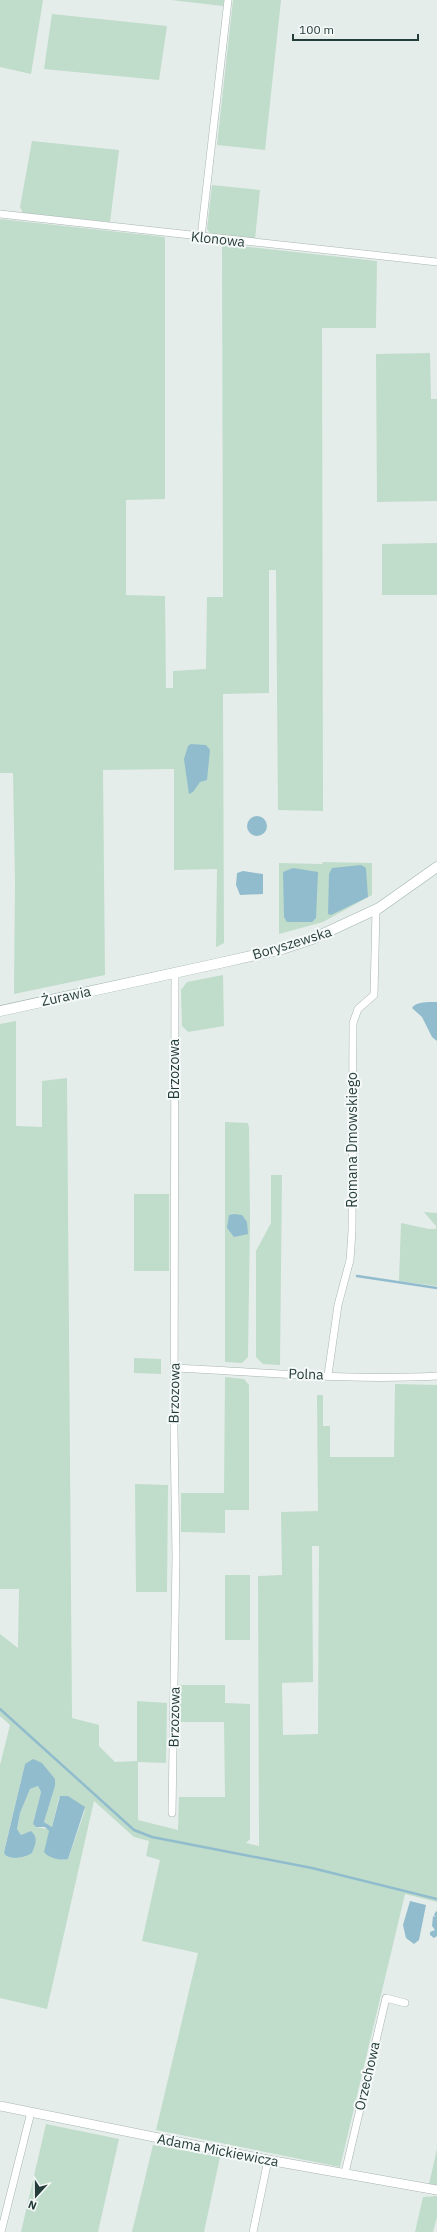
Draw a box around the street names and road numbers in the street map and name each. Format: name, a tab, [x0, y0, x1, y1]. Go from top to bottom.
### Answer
street label: Klonowa	[190, 227, 246, 251]
street label: Boryszewska	[250, 922, 334, 964]
street label: Żurawia	[40, 982, 93, 1010]
street label: Brzozowa	[165, 1038, 183, 1099]
street label: Romana Dmowskiego	[343, 1072, 361, 1208]
street label: Brzozowa	[164, 1362, 184, 1423]
street label: Polna	[288, 1364, 324, 1384]
street label: Brzozowa	[164, 1686, 184, 1747]
street label: Orzechowa	[350, 2039, 384, 2112]
street label: Adama Mickiewicza	[156, 2129, 281, 2171]

